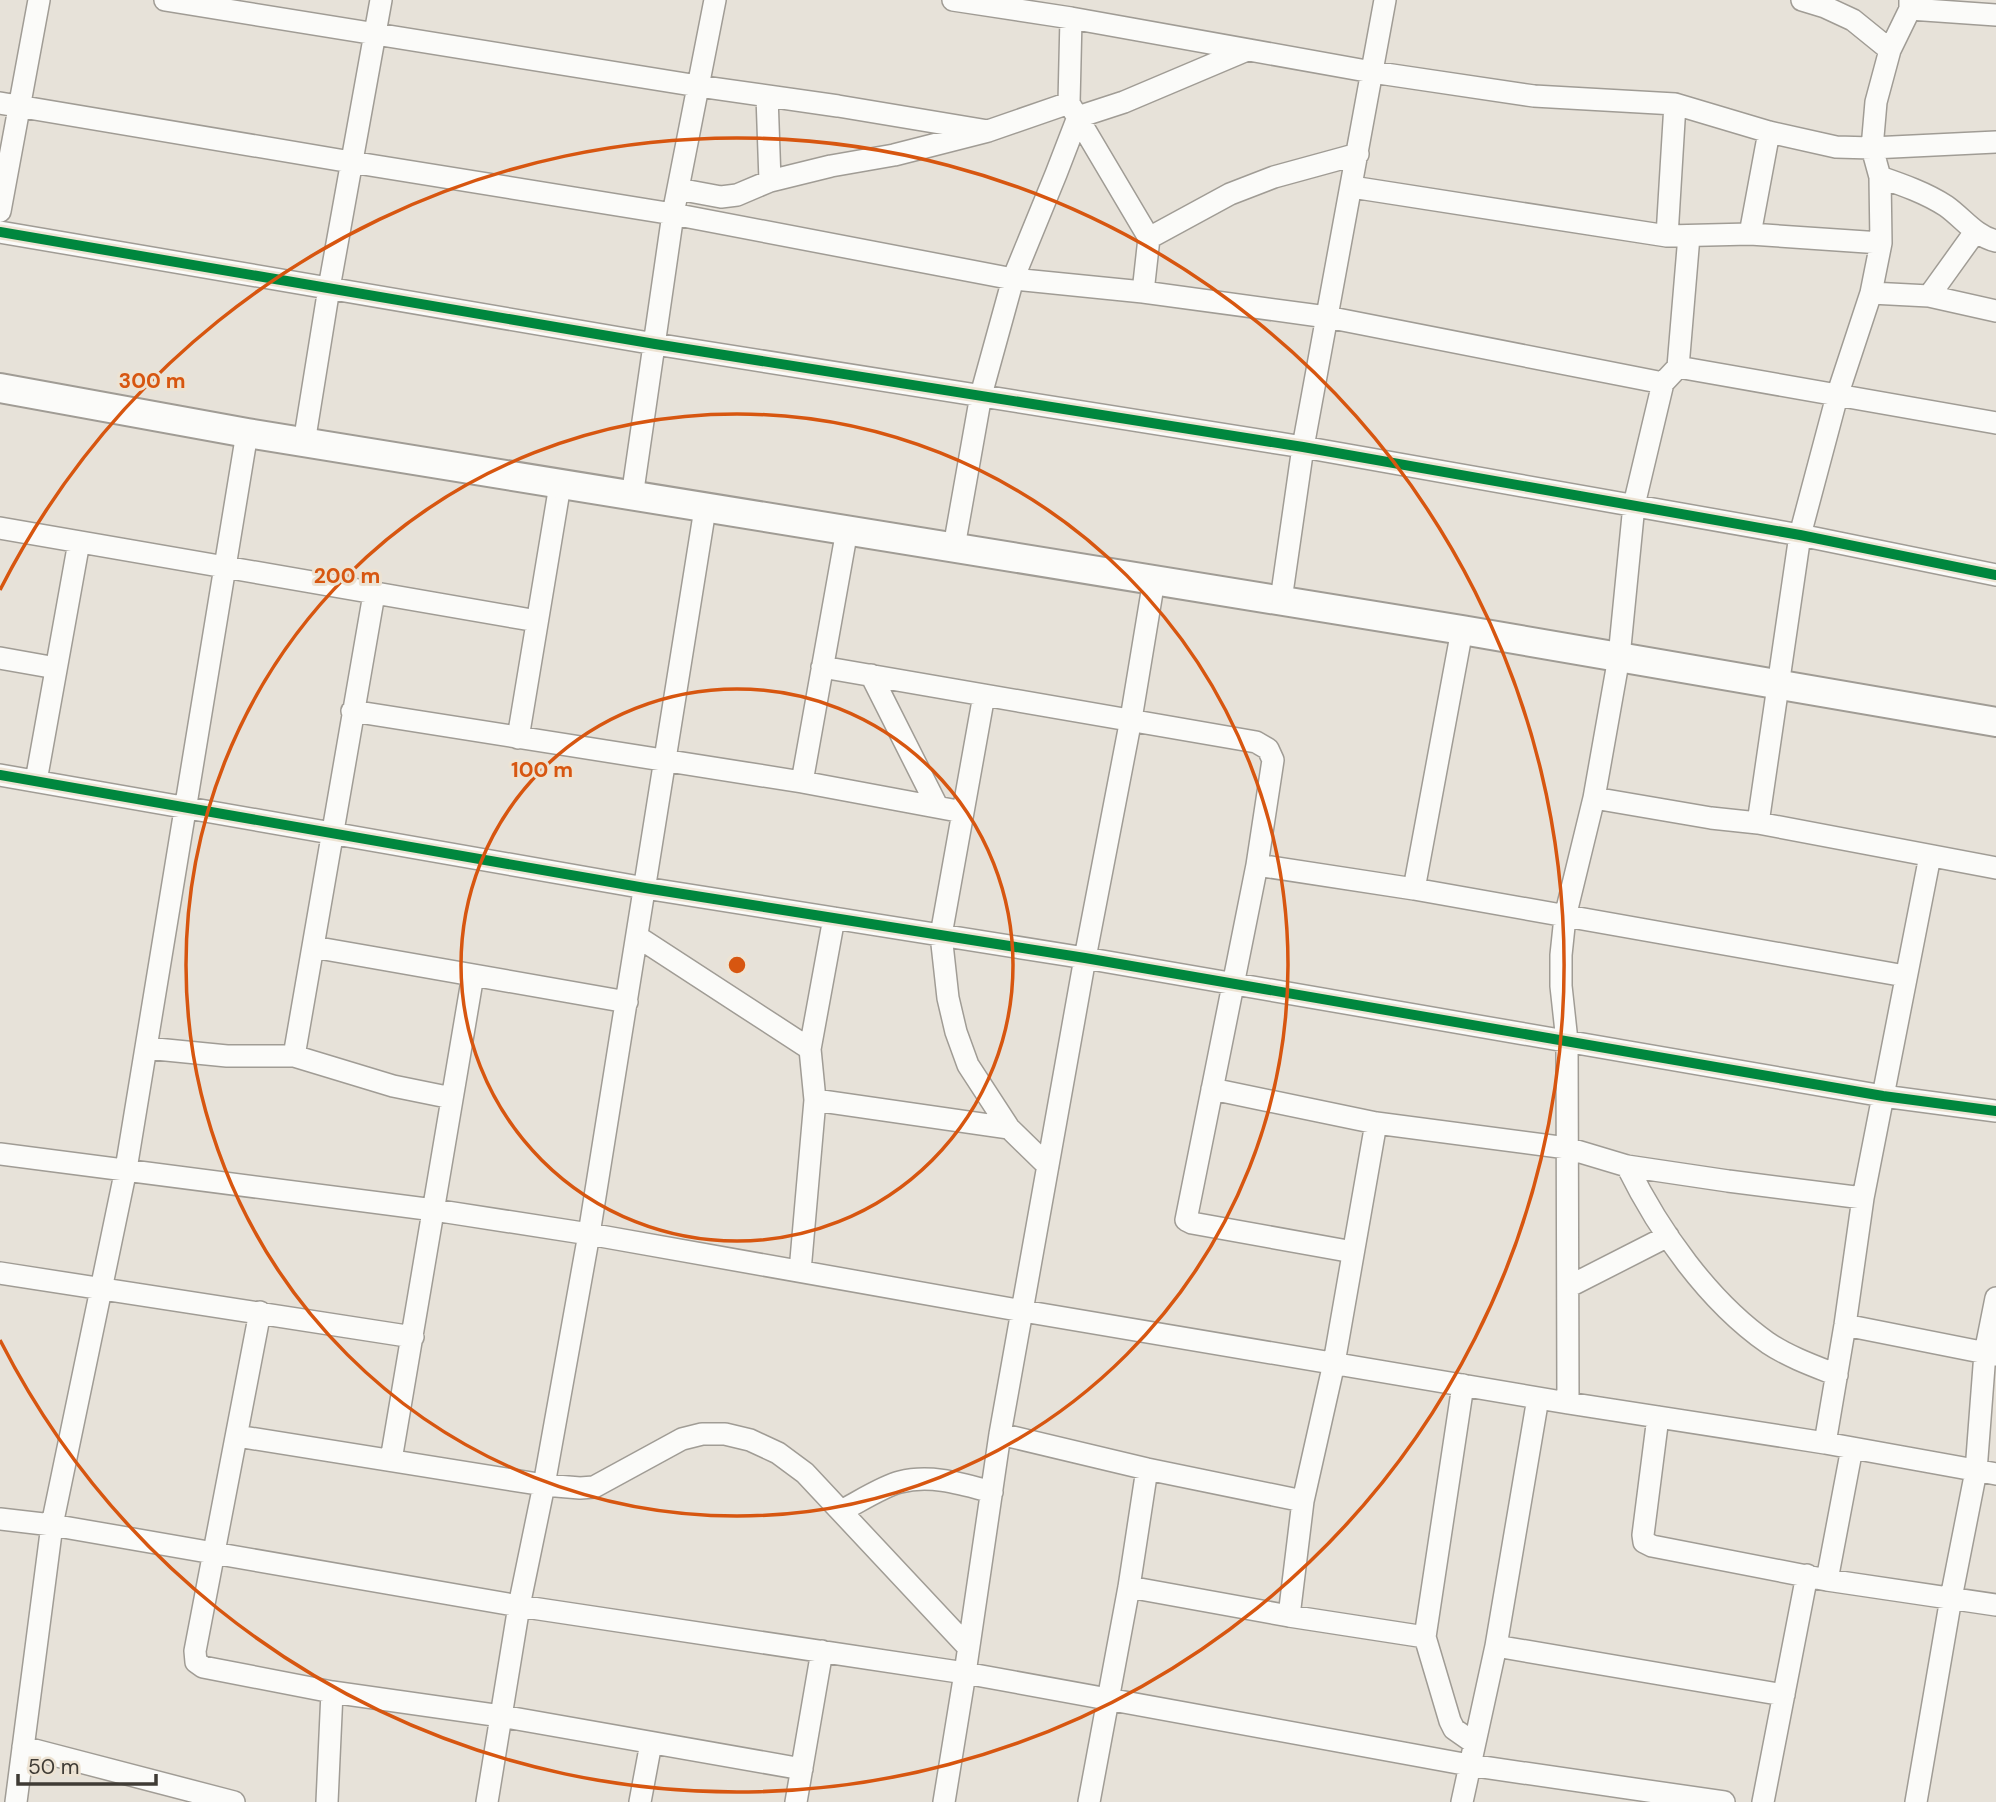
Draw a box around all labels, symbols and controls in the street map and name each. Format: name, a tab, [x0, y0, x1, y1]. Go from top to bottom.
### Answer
text: 300 m	[119, 367, 185, 395]
text: 200 m	[314, 562, 380, 590]
text: 100 m	[511, 756, 573, 784]
centre of rings	[725, 953, 749, 977]
scale bar	[18, 1742, 156, 1786]
text: 50 m	[28, 1753, 79, 1781]

